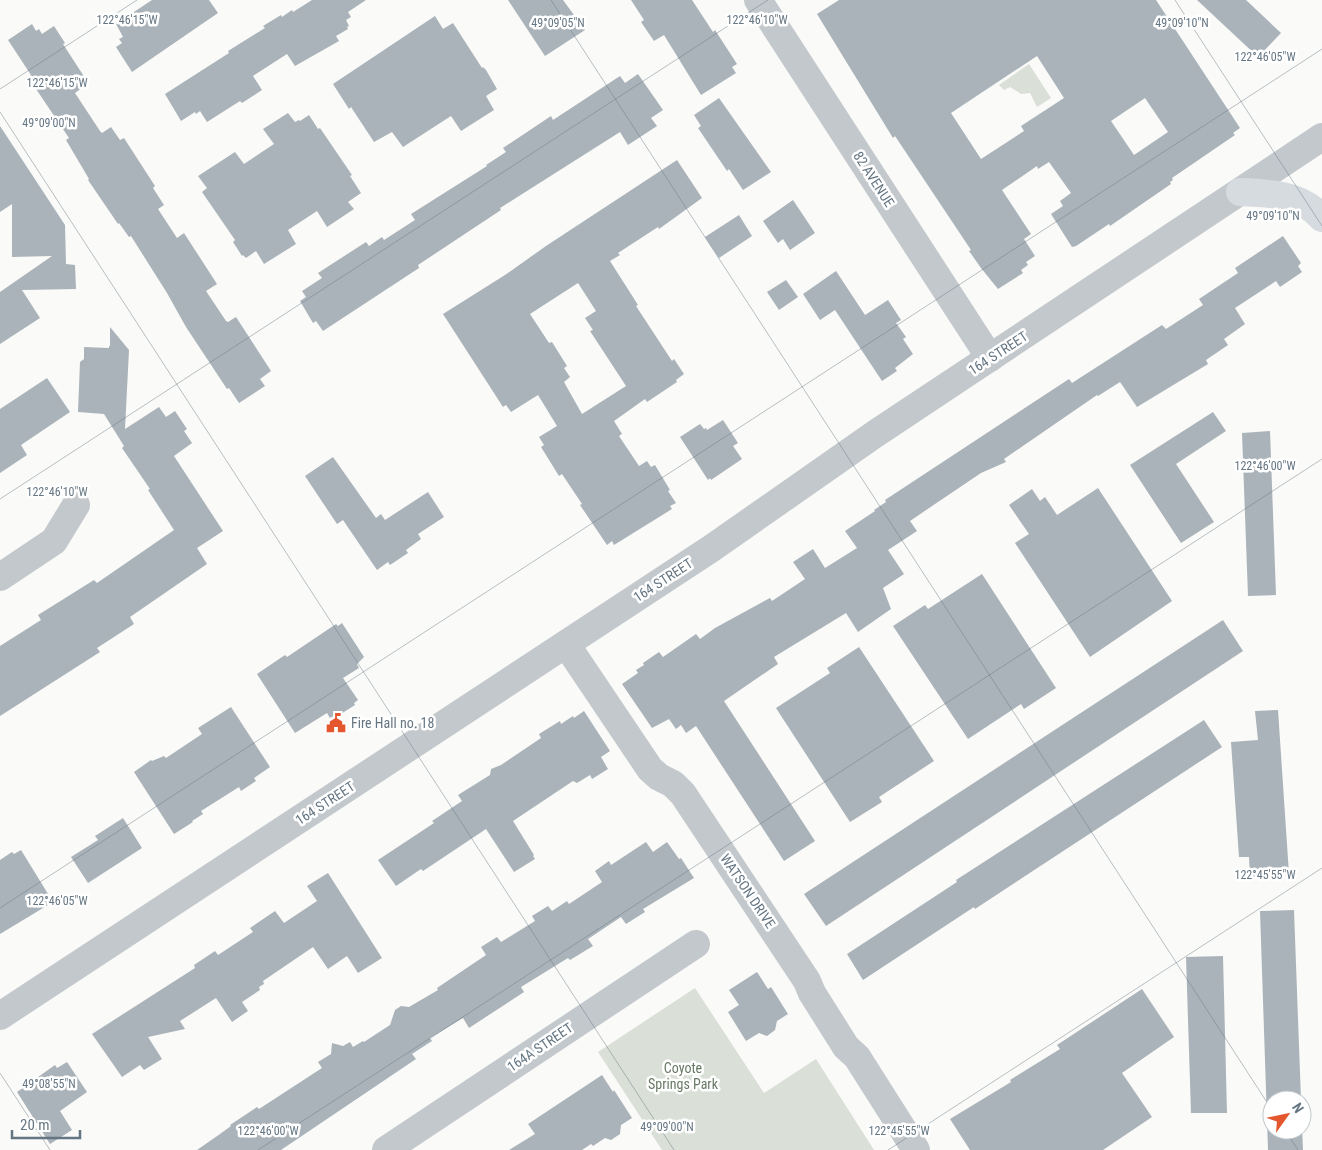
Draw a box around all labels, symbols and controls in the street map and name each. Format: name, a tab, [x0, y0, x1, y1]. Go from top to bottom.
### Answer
text: 122°46'15"W	[96, 13, 158, 27]
text: 122°46'10"W	[726, 13, 788, 27]
text: 49°09'05"N	[531, 16, 585, 30]
text: 49°09'10"N	[1155, 16, 1209, 30]
text: 122°46'05"W	[1234, 50, 1296, 64]
text: 122°46'15"W	[26, 76, 88, 90]
text: 49°09'00"N	[22, 116, 76, 130]
street label: 82 AVENUE	[850, 148, 898, 210]
text: 49°09'10"N	[1246, 209, 1300, 223]
street label: 164 STREET	[965, 328, 1031, 378]
text: 122°46'00"W	[1234, 459, 1296, 473]
text: 122°46'10"W	[26, 485, 88, 499]
street label: 164 STREET	[630, 555, 696, 605]
public building icon: Fire Hall no. 18	[325, 712, 347, 734]
place label: Fire Hall no. 18	[351, 715, 435, 731]
street label: 164 STREET	[292, 778, 358, 828]
street label: WATSON DRIVE	[717, 851, 779, 931]
text: 122°45'55"W	[1234, 868, 1296, 882]
text: 122°46'05"W	[26, 894, 88, 908]
street label: 164A STREET	[504, 1019, 576, 1075]
park label: Coyote Springs Park	[648, 1060, 719, 1092]
text: 49°08'55"N	[22, 1077, 76, 1091]
north arrow	[1262, 1090, 1312, 1140]
text: N	[1289, 1100, 1307, 1116]
scale bar	[12, 1108, 80, 1140]
text: 20 m	[20, 1116, 50, 1134]
text: 49°09'00"N	[640, 1120, 694, 1134]
text: 122°46'00"W	[237, 1124, 299, 1138]
text: 122°45'55"W	[868, 1124, 930, 1138]

